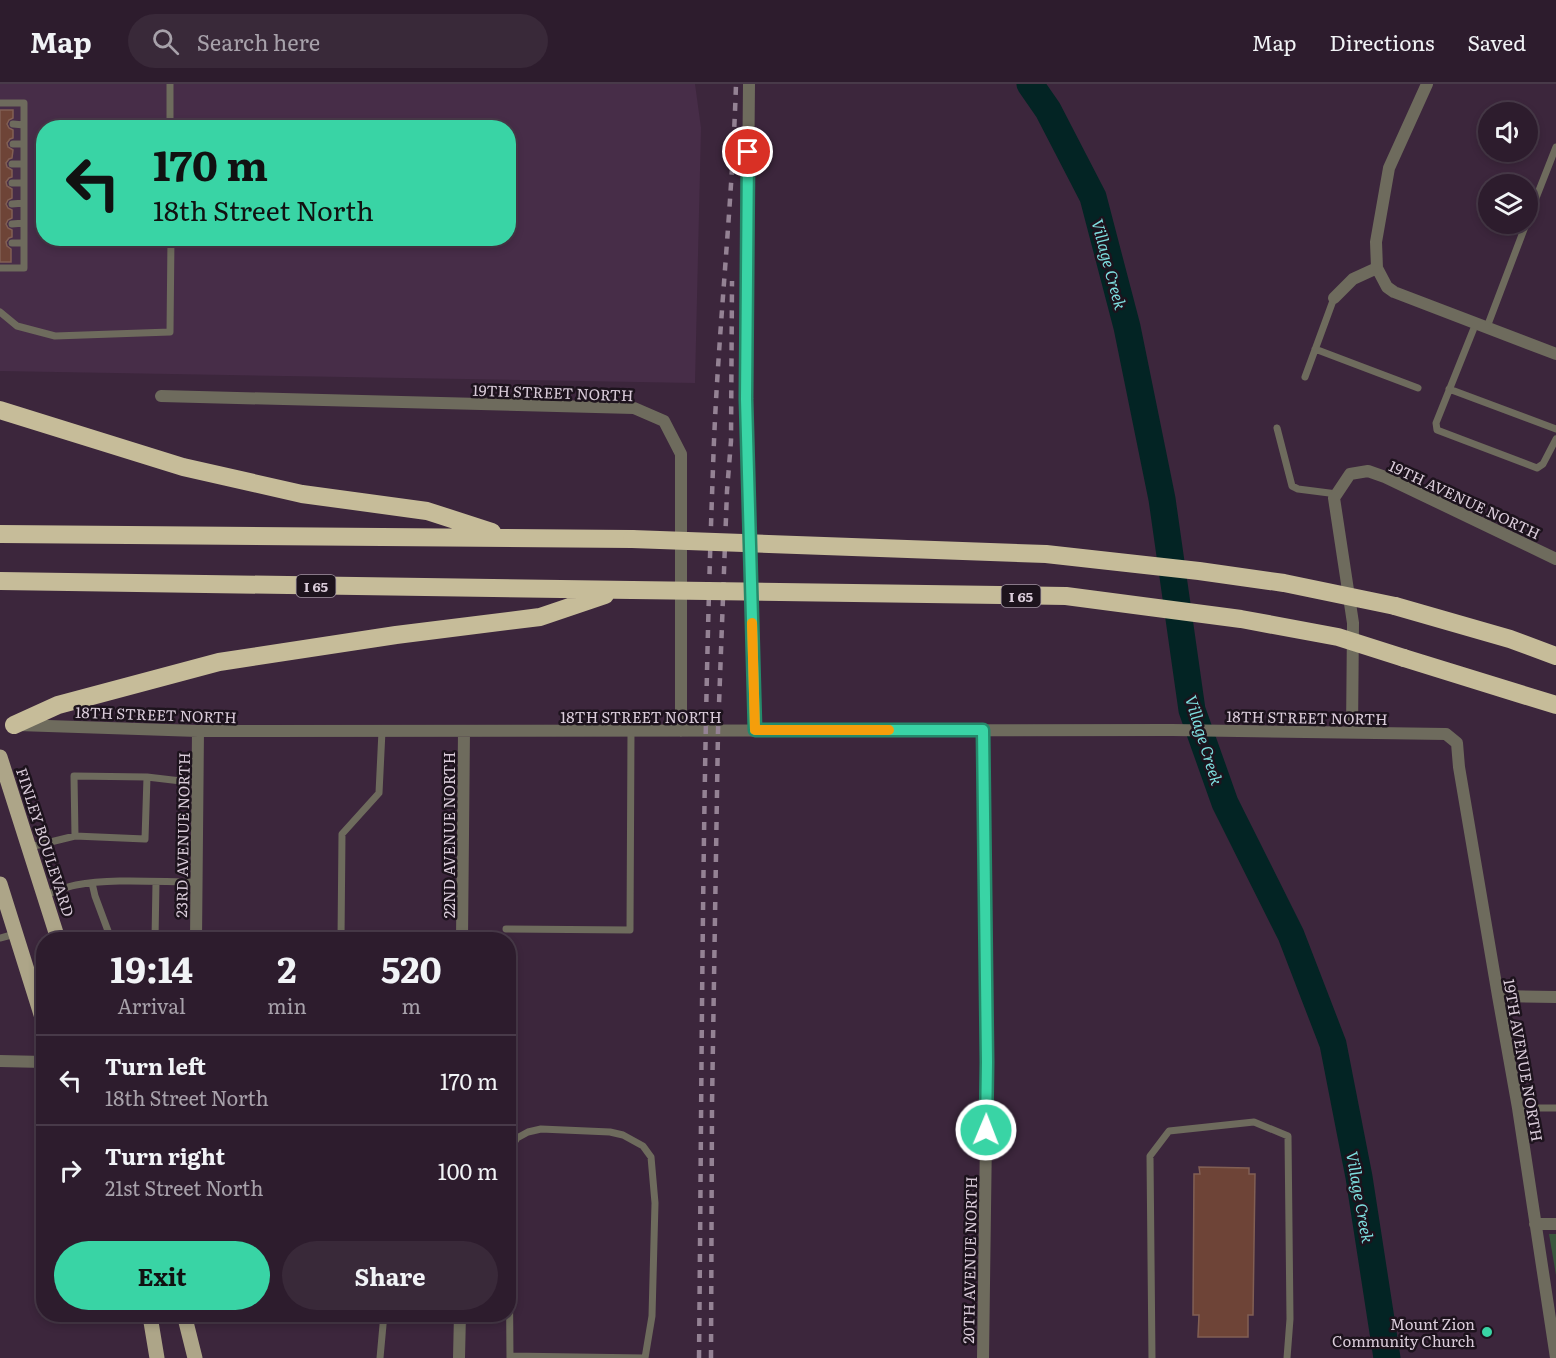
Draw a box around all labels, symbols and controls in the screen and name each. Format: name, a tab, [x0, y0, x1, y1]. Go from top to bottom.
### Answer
search box	[128, 14, 548, 68]
text: Map	[30, 20, 92, 62]
icon: search	[149, 25, 182, 58]
text: Search here	[197, 25, 320, 58]
text: Map	[1252, 26, 1297, 57]
text: Directions	[1330, 26, 1435, 57]
text: Saved	[1468, 26, 1526, 57]
map controls	[1478, 102, 1538, 234]
button: sound	[1478, 102, 1538, 162]
pin	[722, 126, 773, 177]
text: 170 m	[153, 132, 268, 194]
icon: arrive	[731, 135, 764, 168]
icon: left	[54, 144, 132, 222]
button: layers	[1478, 174, 1538, 234]
text: 18th Street North	[153, 189, 374, 229]
water label: Village Creek	[1086, 216, 1134, 312]
street label: 19TH STREET NORTH	[472, 378, 634, 406]
street label: 19TH AVENUE NORTH	[1385, 454, 1545, 544]
road number: I 65	[296, 575, 336, 597]
road number: I 65	[1002, 585, 1040, 607]
water label: Village Creek	[1180, 692, 1230, 788]
street label: 18TH STREET NORTH	[75, 700, 237, 728]
street label: 18TH STREET NORTH	[1226, 704, 1388, 730]
street label: 18TH STREET NORTH	[560, 705, 722, 728]
street label: 23RD AVENUE NORTH	[169, 752, 195, 918]
street label: 22ND AVENUE NORTH	[437, 752, 460, 918]
street label: FINLEY BOULEVARD	[11, 765, 81, 919]
text: 19:14	[110, 941, 193, 994]
text: 2	[277, 941, 297, 994]
text: 520	[381, 941, 442, 994]
street label: 19TH AVENUE NORTH	[1498, 977, 1550, 1143]
text: Arrival	[118, 990, 186, 1020]
text: min	[267, 990, 307, 1020]
text: m	[402, 990, 421, 1020]
text: Turn left	[105, 1049, 206, 1082]
icon: left	[54, 1064, 87, 1097]
text: 170 m	[440, 1064, 498, 1097]
text: 18th Street North	[105, 1082, 269, 1112]
position arrow	[954, 1098, 1018, 1162]
text: Turn right	[105, 1139, 225, 1172]
water label: Village Creek	[1341, 1149, 1381, 1245]
icon: right	[54, 1154, 87, 1187]
text: 100 m	[438, 1154, 498, 1187]
text: 21st Street North	[105, 1172, 263, 1202]
street label: 20TH AVENUE NORTH	[956, 1176, 982, 1344]
button: Exit	[54, 1241, 270, 1310]
button: Share	[282, 1241, 498, 1310]
place label: Mount Zion Community Church	[1332, 1312, 1475, 1352]
marker: Mount Zion Community Church	[1480, 1325, 1494, 1339]

